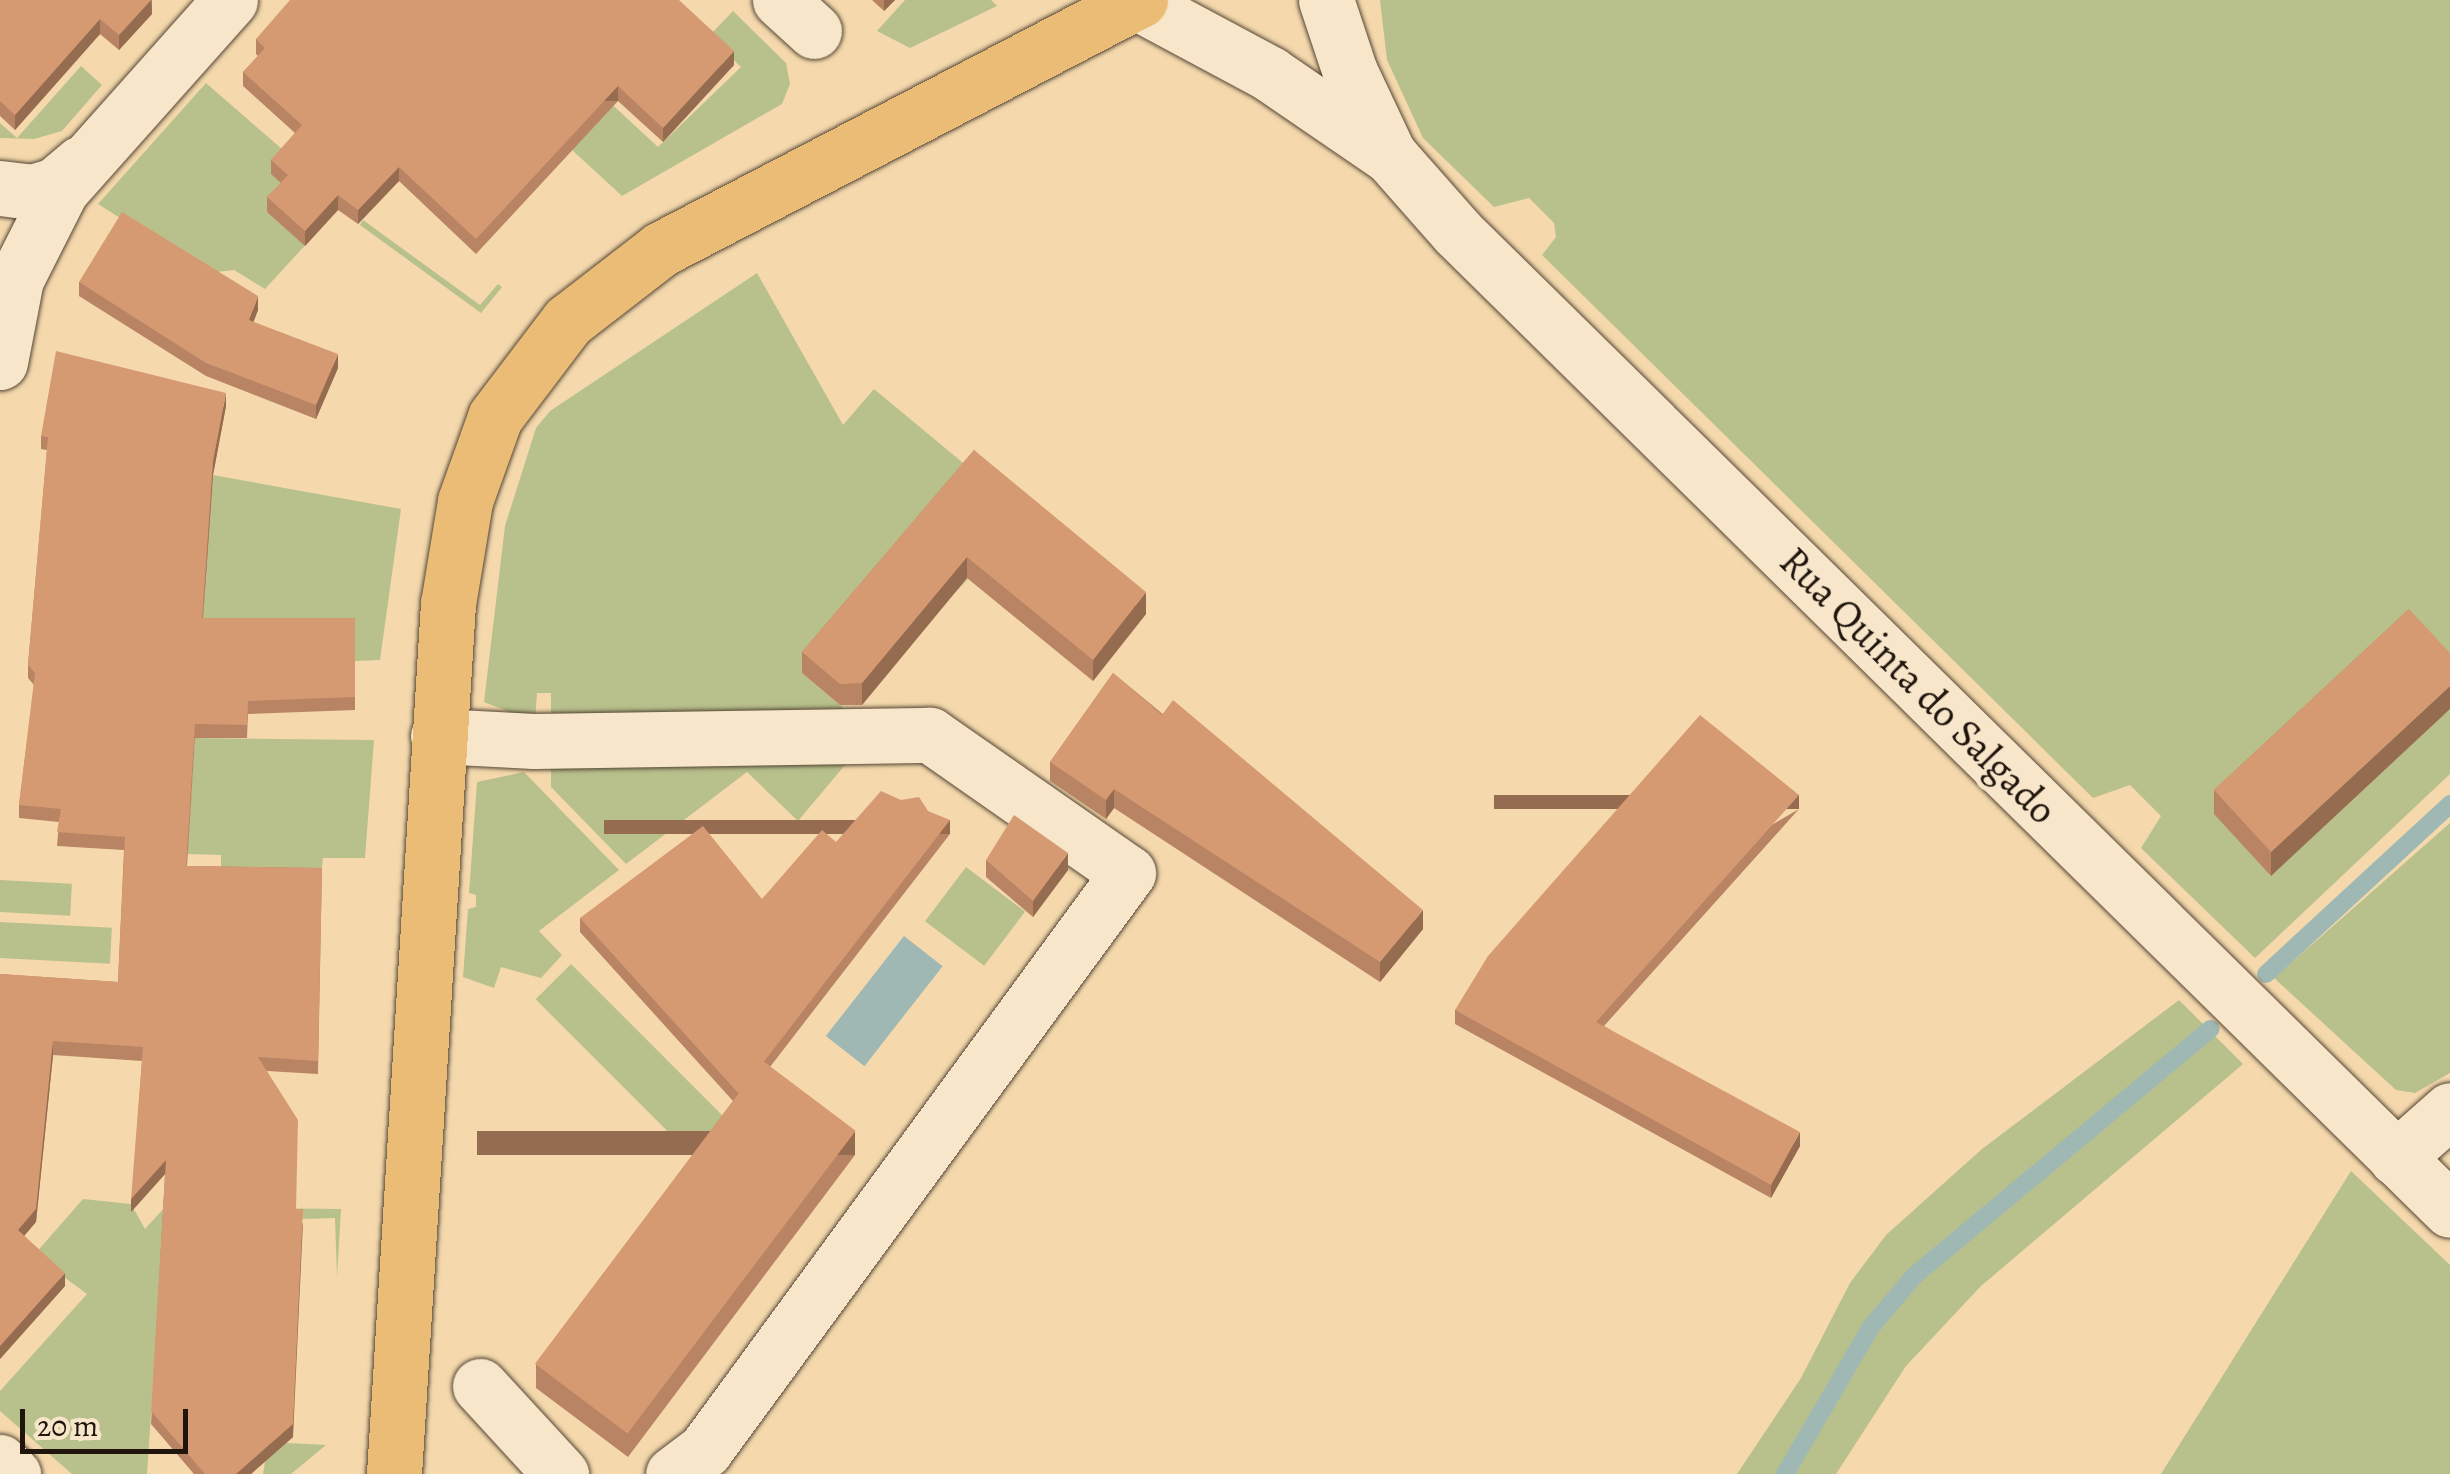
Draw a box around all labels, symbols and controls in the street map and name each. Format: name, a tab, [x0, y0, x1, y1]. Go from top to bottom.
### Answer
street label: Rua Quinta do Salgado	[1770, 538, 2066, 834]
scale bar	[25, 1389, 192, 1451]
text: 20 m	[37, 1406, 98, 1446]

